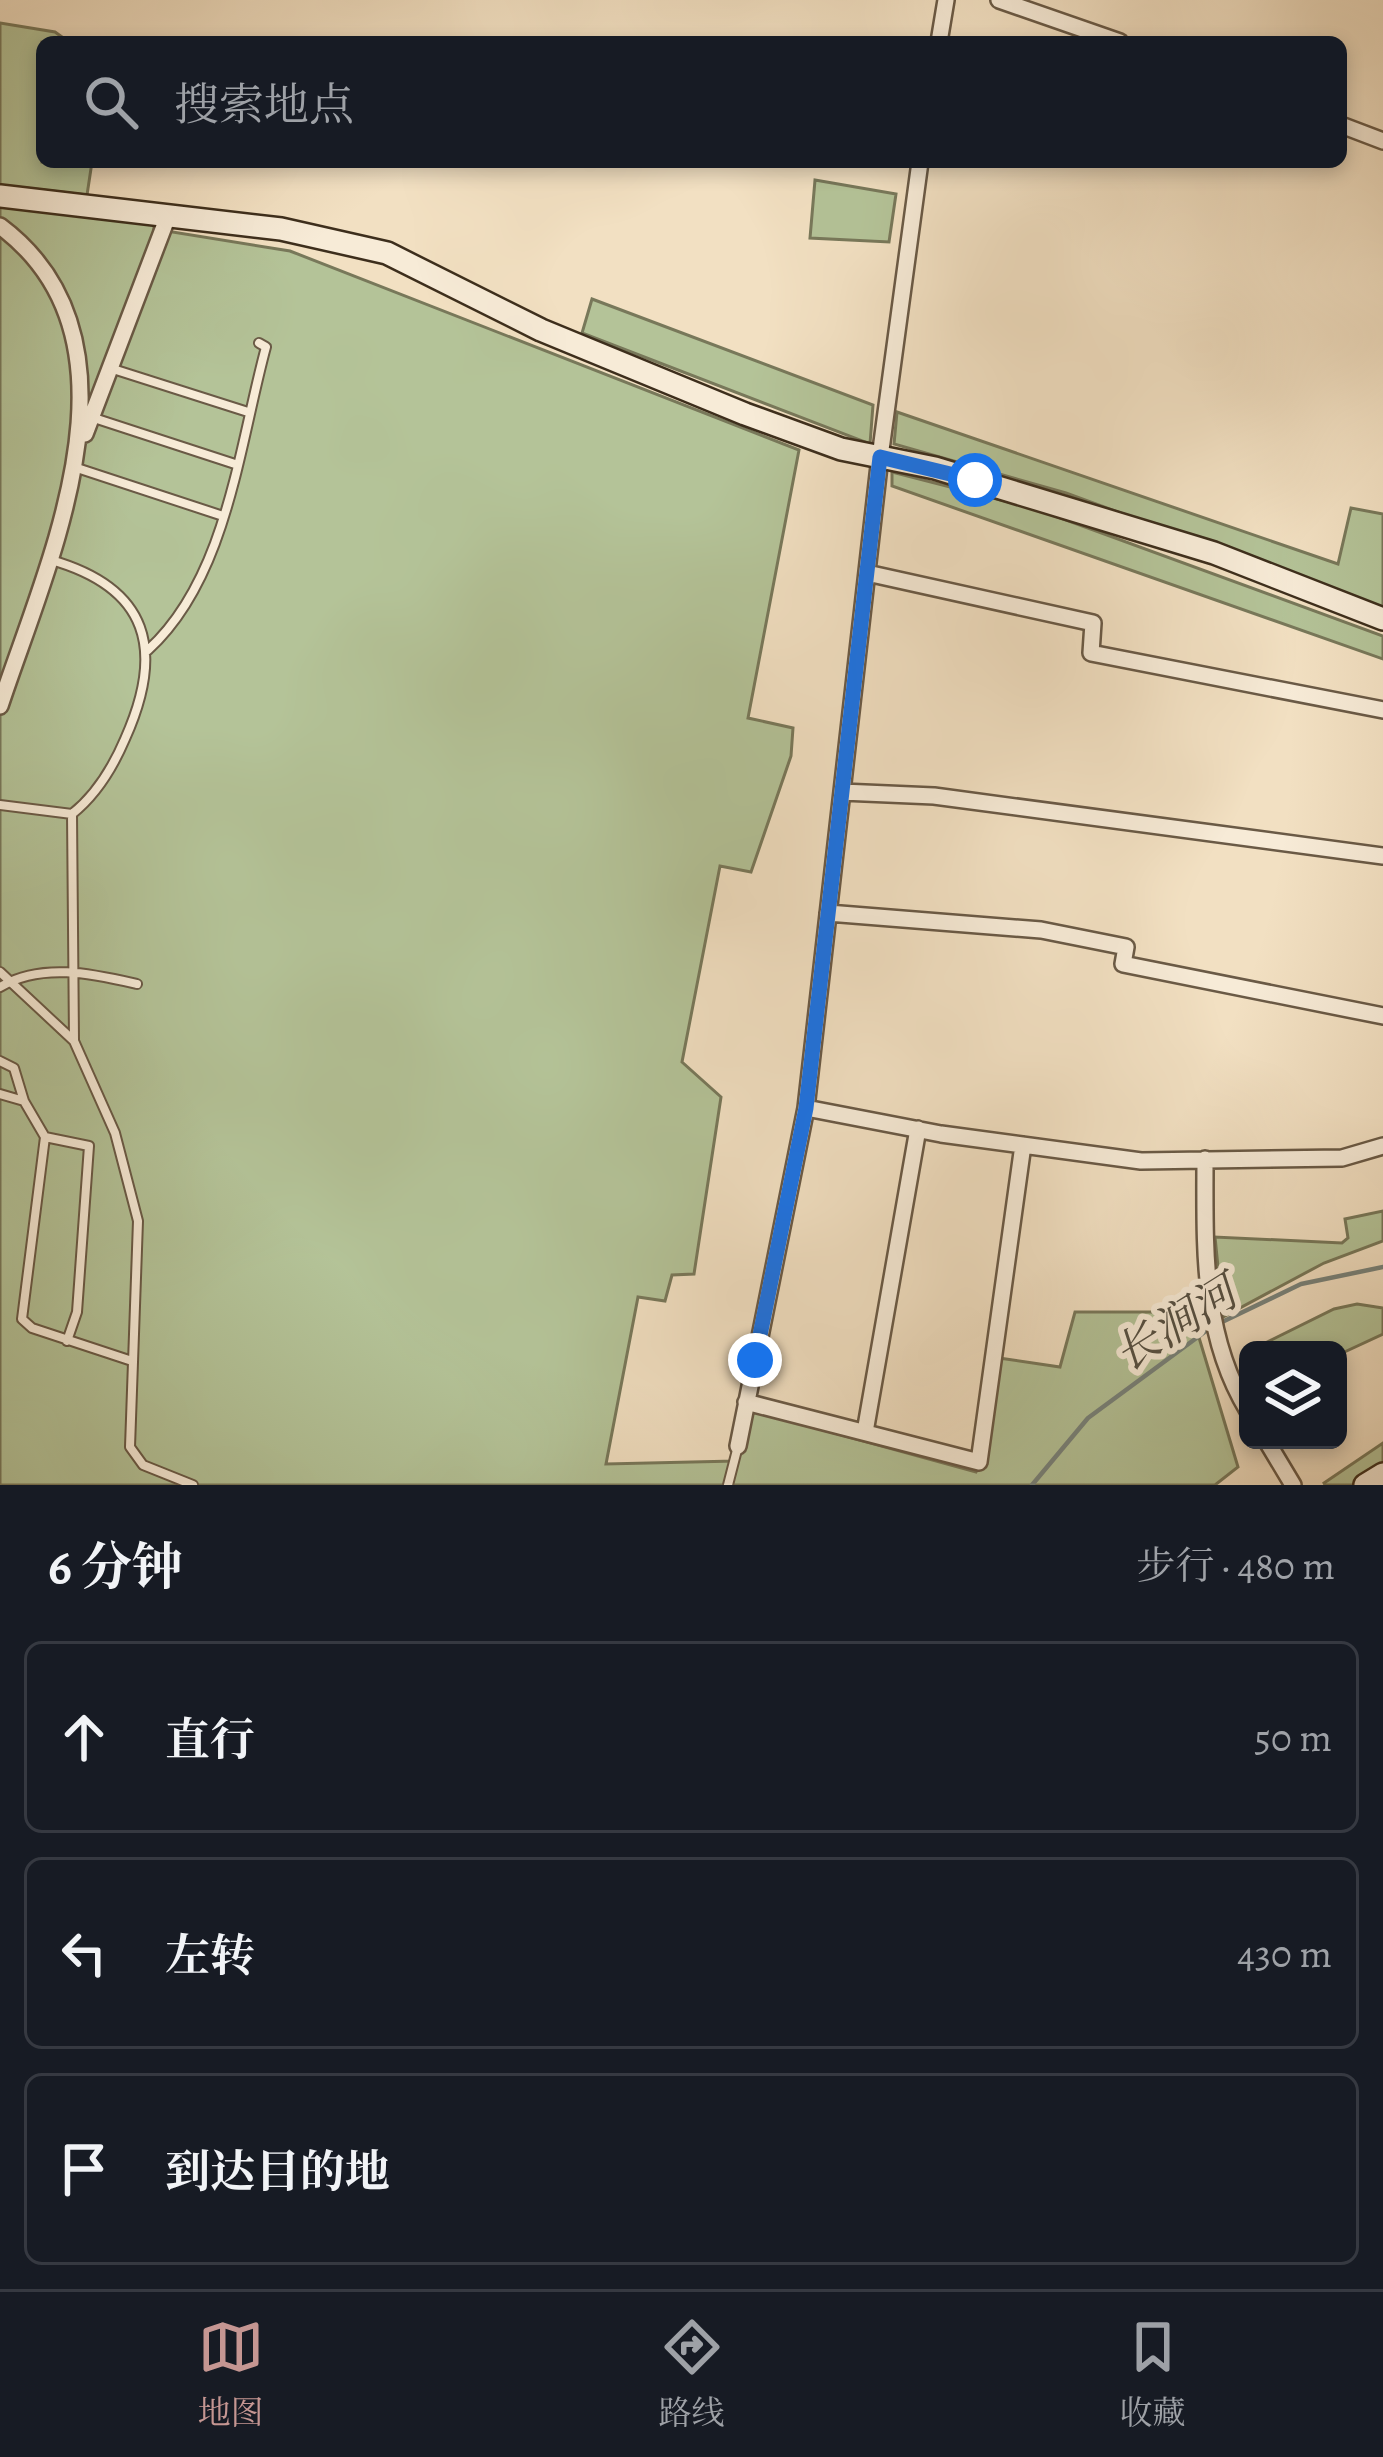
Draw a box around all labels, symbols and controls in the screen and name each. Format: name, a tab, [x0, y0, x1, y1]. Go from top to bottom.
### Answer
search box	[36, 36, 1347, 168]
icon: search	[78, 69, 144, 135]
text: 搜索地点	[174, 74, 354, 136]
route start	[948, 453, 1002, 507]
water label: 长涧河	[1102, 1258, 1255, 1386]
route end	[728, 1333, 782, 1387]
map controls	[1239, 1341, 1347, 1449]
button: layers	[1239, 1341, 1347, 1449]
text: 6 分钟	[48, 1532, 183, 1602]
text: 步行 · 480 m	[1136, 1539, 1335, 1592]
icon: ahead	[51, 1704, 117, 1770]
text: 直行	[165, 1709, 255, 1771]
text: 50 m	[1254, 1711, 1332, 1764]
icon: left	[51, 1920, 117, 1986]
text: 左转	[165, 1925, 255, 1987]
text: 430 m	[1237, 1927, 1332, 1980]
icon: arrive	[51, 2136, 117, 2202]
text: 到达目的地	[165, 2141, 390, 2203]
tab: 地图	[198, 2314, 264, 2435]
tab: 路线	[659, 2314, 725, 2435]
tab: 收藏	[1120, 2314, 1186, 2435]

